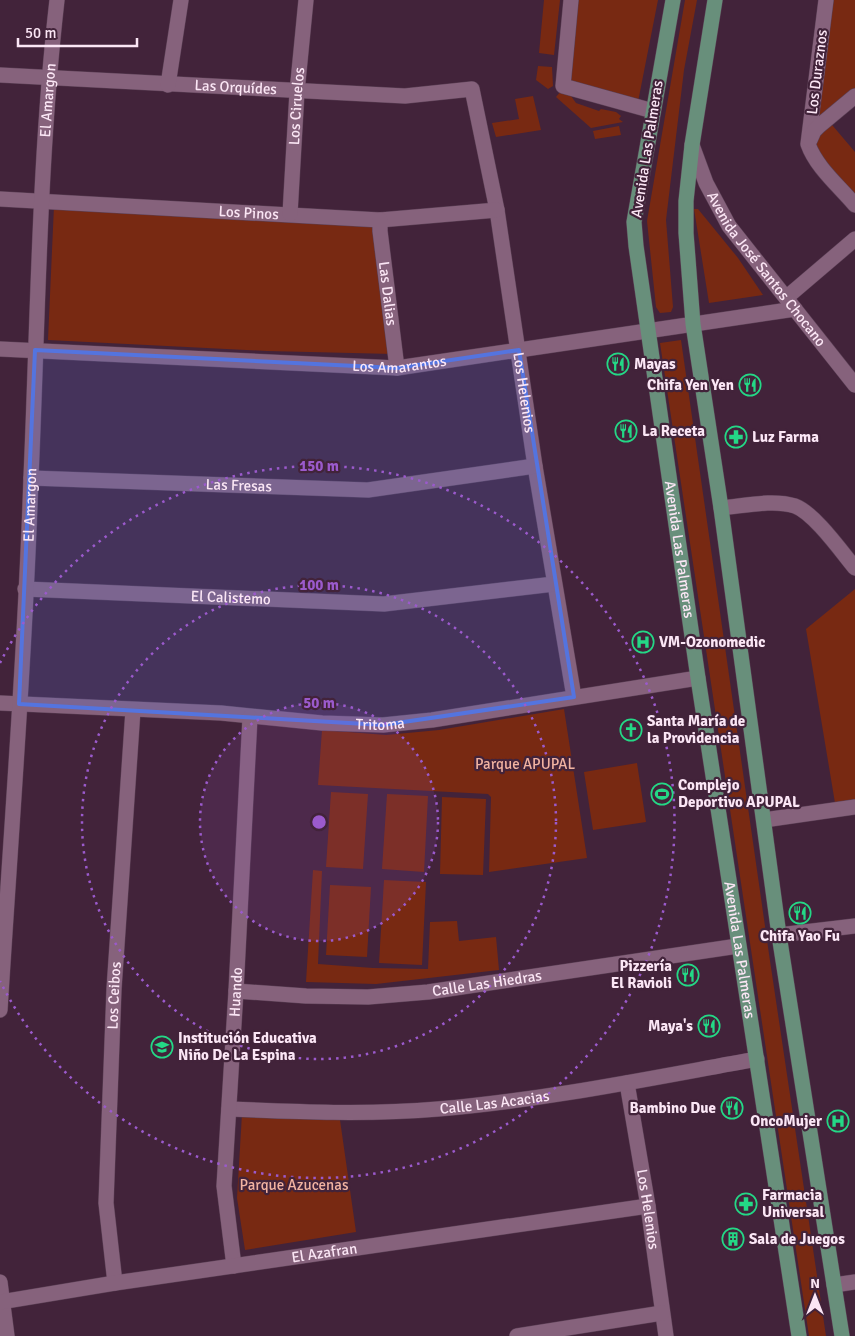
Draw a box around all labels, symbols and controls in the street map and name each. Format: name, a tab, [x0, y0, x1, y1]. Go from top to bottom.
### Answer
scale bar	[18, 15, 136, 47]
text: 50 m	[25, 24, 56, 42]
street label: Los Duraznos	[803, 28, 831, 115]
street label: El Amargon	[36, 63, 60, 138]
street label: Los Ciruelos	[285, 66, 308, 146]
street label: Las Orquídes	[194, 76, 278, 98]
street label: Avenida Las Palmeras	[627, 79, 667, 219]
street label: Avenida José Santos Chocano	[703, 189, 830, 350]
street label: Los Pinos	[218, 202, 280, 223]
street label: Las Dalias	[375, 260, 401, 327]
street label: Los Helenios	[509, 351, 539, 434]
street label: Los Amarantos	[352, 352, 448, 377]
restaurant icon: Mayas	[606, 352, 630, 376]
place label: Mayas	[634, 355, 676, 373]
restaurant icon: Chifa Yen Yen	[738, 373, 762, 397]
place label: Chifa Yen Yen	[647, 376, 734, 394]
restaurant icon: La Receta	[614, 419, 638, 443]
place label: La Receta	[642, 422, 705, 440]
pharmacy icon: Luz Farma	[724, 425, 748, 449]
place label: Luz Farma	[752, 428, 819, 446]
text: 150 m	[299, 457, 339, 475]
street label: El Amargon	[19, 467, 40, 542]
street label: Las Fresas	[205, 475, 273, 496]
street label: Avenida Las Palmeras	[661, 479, 698, 620]
text: 100 m	[299, 576, 339, 594]
street label: El Calistemo	[190, 587, 271, 608]
hospital icon: VM-Ozonomedic	[631, 630, 655, 654]
place label: VM-Ozonomedic	[659, 633, 765, 651]
text: 50 m	[303, 694, 335, 712]
place label: Santa María de la Providencia	[647, 712, 745, 747]
street label: Tritoma	[355, 714, 406, 734]
church icon: Santa María de la Providencia	[619, 718, 643, 742]
park label: Parque APUPAL	[475, 755, 575, 773]
place label: Complejo Deportivo APUPAL	[678, 776, 800, 811]
sports icon: Complejo Deportivo APUPAL	[650, 782, 674, 806]
centre of rings	[310, 813, 328, 831]
street label: Avenida Las Palmeras	[720, 880, 759, 1020]
restaurant icon: Chifa Yao Fu	[788, 901, 812, 925]
place label: Chifa Yao Fu	[760, 927, 840, 945]
place label: Pizzería El Ravioli	[611, 957, 672, 992]
street label: Los Ceibos	[103, 961, 125, 1030]
restaurant icon: Pizzería El Ravioli	[676, 963, 700, 987]
street label: Huando	[225, 966, 246, 1017]
street label: Calle Las Hiedras	[431, 966, 543, 1000]
restaurant icon: Maya's	[697, 1014, 721, 1038]
place label: Maya's	[648, 1017, 693, 1035]
place label: Institución Educativa Niño De La Espina	[178, 1029, 317, 1064]
school or university icon: Institución Educativa Niño De La Espina	[150, 1035, 174, 1059]
street label: Calle Las Acacias	[439, 1087, 551, 1118]
restaurant icon: Bambino Due	[720, 1096, 744, 1120]
place label: Bambino Due	[629, 1099, 716, 1117]
hospital icon: OncoMujer	[826, 1109, 850, 1133]
place label: OncoMujer	[750, 1112, 822, 1130]
street label: Los Helenios	[633, 1168, 663, 1251]
park label: Parque Azucenas	[240, 1176, 349, 1194]
place label: Farmacia Universal	[762, 1186, 824, 1221]
pharmacy icon: Farmacia Universal	[734, 1192, 758, 1216]
building icon: Sala de Juegos	[721, 1227, 745, 1251]
place label: Sala de Juegos	[749, 1230, 845, 1248]
street label: El Azafran	[290, 1239, 358, 1266]
north arrow	[790, 1271, 840, 1321]
text: N	[810, 1275, 820, 1292]

